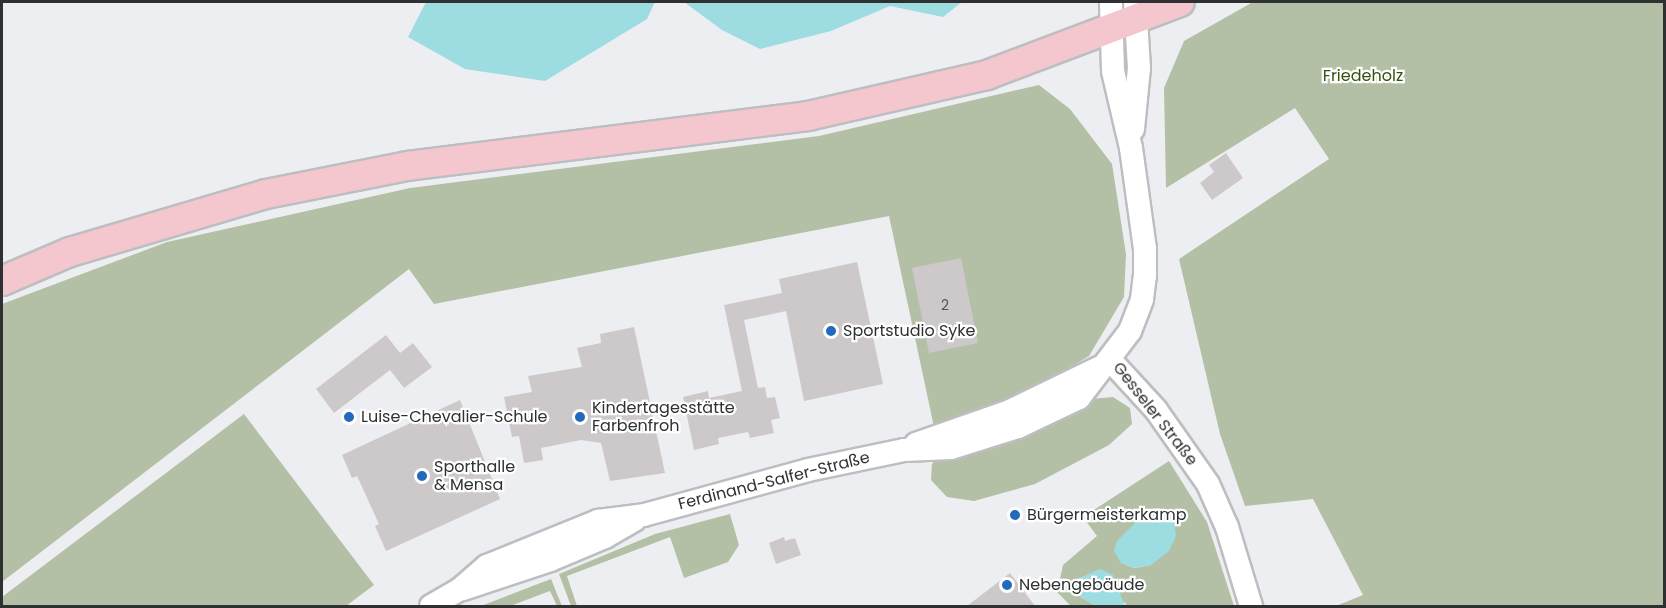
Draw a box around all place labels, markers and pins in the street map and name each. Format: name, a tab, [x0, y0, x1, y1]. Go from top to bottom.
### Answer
place label: Sportstudio Syke	[843, 321, 975, 341]
marker: Sportstudio Syke	[824, 324, 838, 338]
place label: Kindertagesstätte Farbenfroh	[592, 398, 735, 436]
place label: Luise-Chevalier-Schule	[361, 407, 547, 427]
marker: Luise-Chevalier-Schule	[342, 410, 356, 424]
marker: Kindertagesstätte Farbenfroh	[573, 410, 587, 424]
place label: Sporthalle & Mensa	[434, 457, 515, 495]
marker: Sporthalle & Mensa	[415, 469, 429, 483]
place label: Bürgermeisterkamp	[1027, 505, 1186, 525]
marker: Bürgermeisterkamp	[1008, 508, 1022, 522]
place label: Nebengebäude	[1019, 575, 1144, 595]
marker: Nebengebäude	[1000, 578, 1014, 592]

